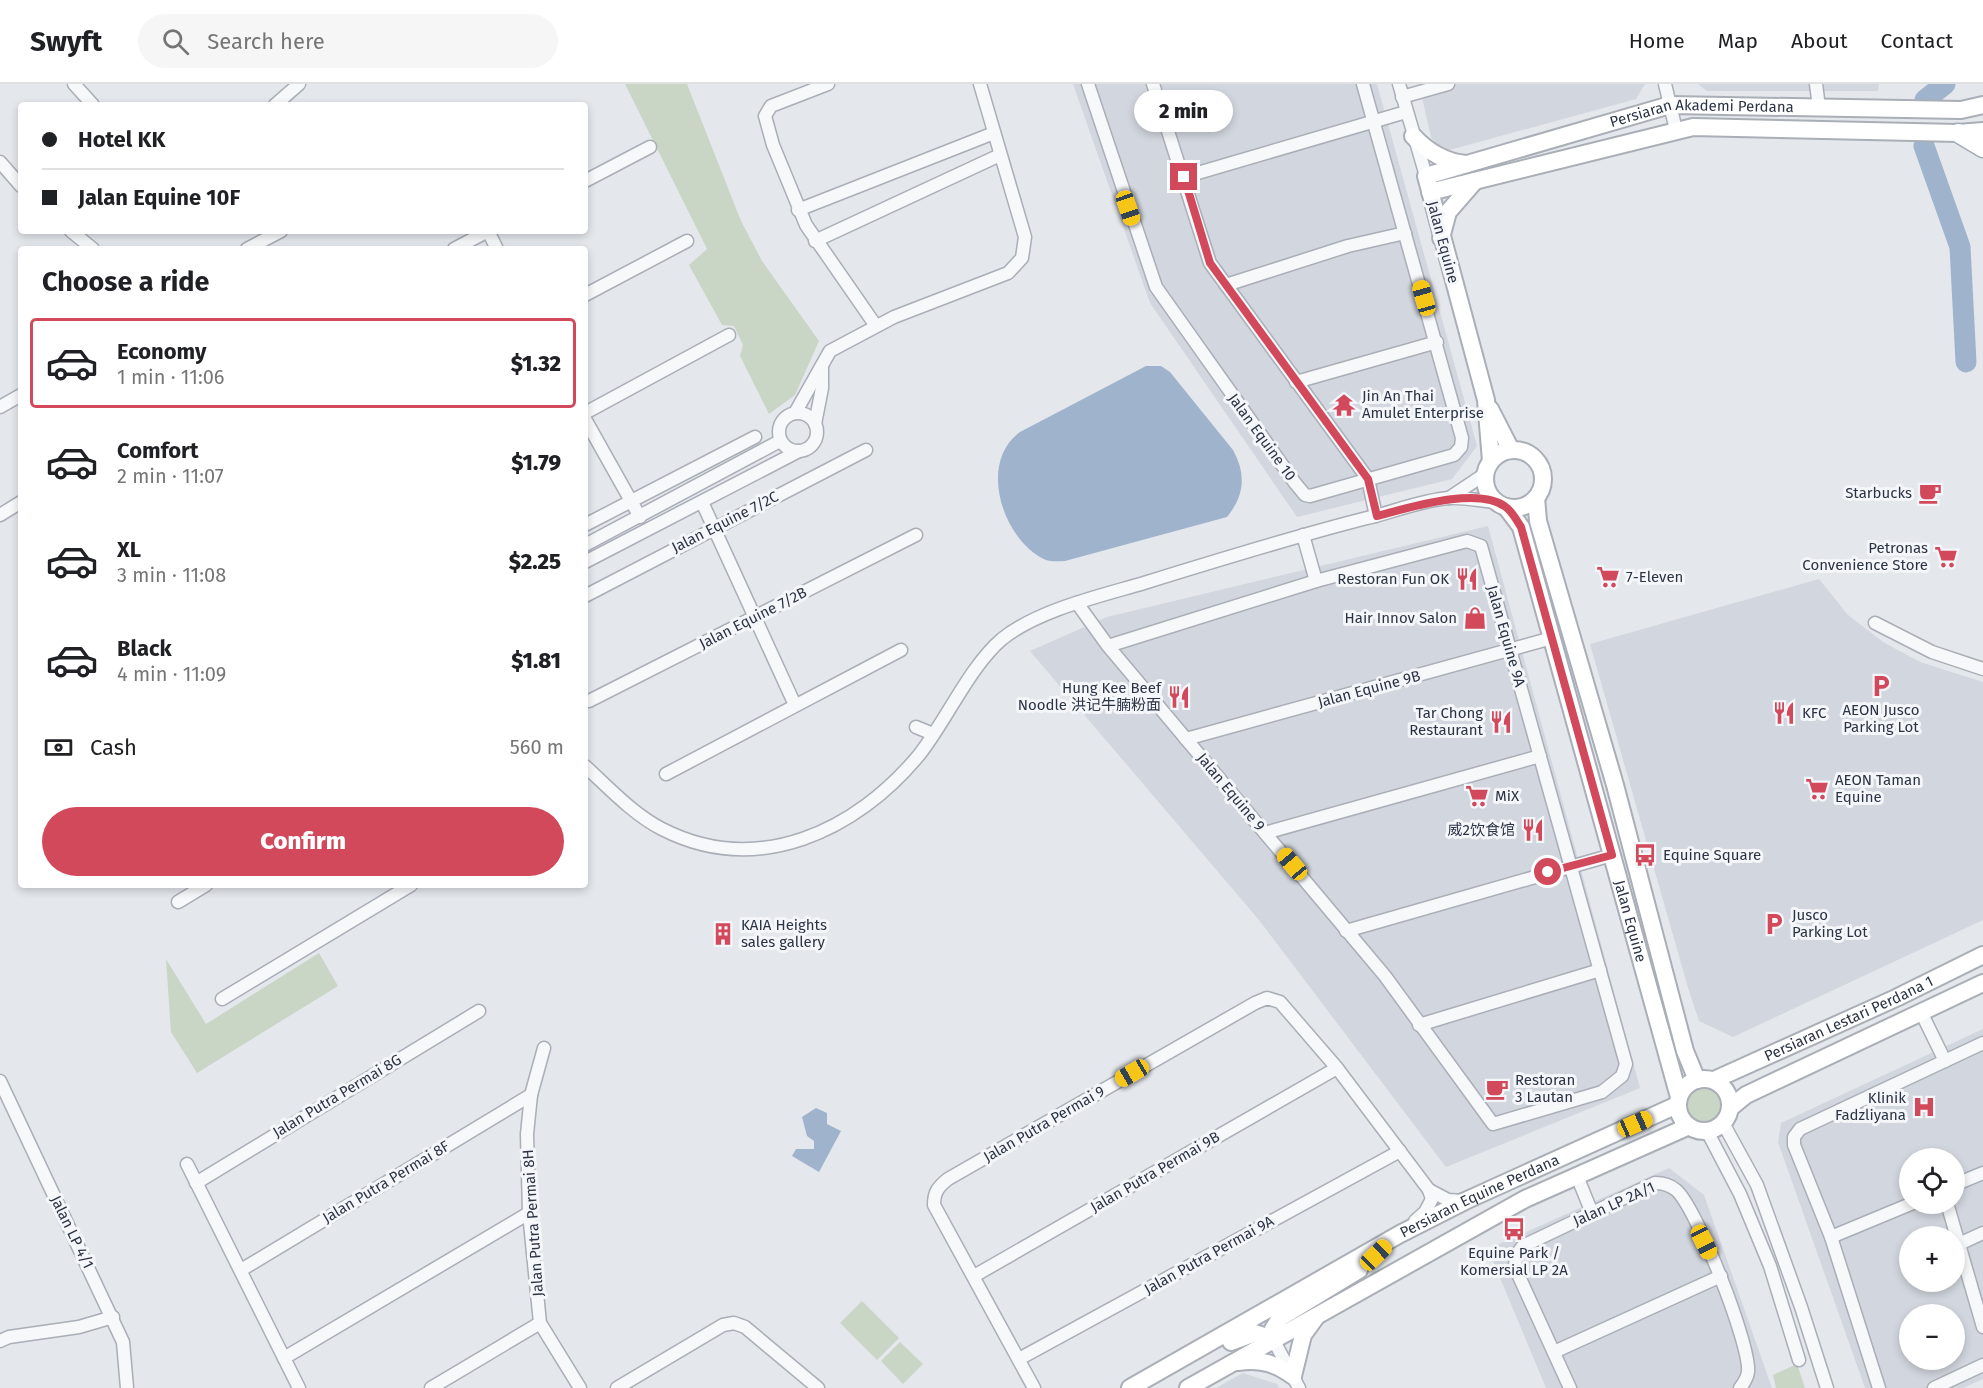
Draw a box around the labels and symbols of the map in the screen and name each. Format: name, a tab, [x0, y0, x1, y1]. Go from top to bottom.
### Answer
callout: 2 min	[1134, 90, 1234, 132]
street label: Persiaran Akademi Perdana	[1608, 96, 1794, 131]
route end	[1170, 163, 1197, 190]
car	[1114, 188, 1142, 228]
street label: Jalan Equine	[1423, 199, 1463, 285]
car	[1410, 278, 1438, 318]
place label: Jin An Thai Amulet Enterprise	[1362, 387, 1484, 422]
street label: Jalan Equine 10	[1224, 390, 1300, 484]
temple icon: Jin An Thai Amulet Enterprise	[1331, 392, 1357, 418]
cafe icon: Starbucks	[1917, 480, 1943, 506]
place label: Starbucks	[1845, 484, 1912, 502]
street label: Jalan Equine 7/2C	[669, 487, 782, 557]
place label: Petronas Convenience Store	[1802, 539, 1928, 574]
supermarket icon: Petronas Convenience Store	[1933, 544, 1959, 570]
supermarket icon: 7-Eleven	[1595, 564, 1621, 590]
restaurant icon: Restoran Fun OK	[1454, 566, 1480, 592]
place label: 7-Eleven	[1626, 568, 1683, 586]
place label: Restoran Fun OK	[1337, 570, 1449, 588]
street label: Jalan Equine 7/2B	[696, 583, 810, 653]
street label: Jalan Equine 9A	[1483, 583, 1529, 689]
shop icon: Hair Innov Salon	[1462, 605, 1488, 631]
place label: Hair Innov Salon	[1345, 609, 1457, 627]
street label: Jalan Equine 9B	[1316, 667, 1422, 711]
parking icon: AEON Jusco Parking Lot	[1868, 673, 1894, 699]
place label: Hung Kee Beef Noodle 洪记牛腩粉面	[1018, 679, 1162, 714]
restaurant icon: Hung Kee Beef Noodle 洪记牛腩粉面	[1166, 684, 1192, 710]
restaurant icon: KFC	[1771, 700, 1797, 726]
place label: AEON Jusco Parking Lot	[1843, 701, 1919, 736]
place label: Tar Chong Restaurant	[1409, 704, 1484, 739]
place label: KFC	[1802, 704, 1827, 722]
restaurant icon: Tar Chong Restaurant	[1488, 709, 1514, 735]
street label: Jalan Equine 9	[1193, 749, 1269, 835]
place label: AEON Taman Equine	[1835, 771, 1921, 806]
supermarket icon: AEON Taman Equine	[1804, 776, 1830, 802]
supermarket icon: MiX	[1464, 783, 1490, 809]
place label: MiX	[1495, 787, 1520, 805]
restaurant icon: 威2饮食馆	[1520, 817, 1546, 843]
place label: 威2饮食馆	[1448, 821, 1515, 839]
bus stop icon: Equine Square	[1632, 842, 1658, 868]
car	[1274, 844, 1310, 884]
place label: Equine Square	[1663, 846, 1761, 864]
route start	[1534, 858, 1561, 885]
street label: Jalan Equine	[1610, 878, 1650, 964]
place label: Jusco Parking Lot	[1792, 906, 1868, 941]
parking icon: Jusco Parking Lot	[1761, 911, 1787, 937]
place label: KAIA Heights sales gallery	[741, 916, 827, 951]
building icon: KAIA Heights sales gallery	[710, 921, 736, 947]
street label: Persiaran Lestari Perdana 1	[1761, 972, 1936, 1065]
street label: Jalan Putra Permai 8G	[269, 1050, 405, 1142]
car	[1112, 1056, 1152, 1090]
place label: Restoran 3 Lautan	[1515, 1071, 1575, 1106]
cafe icon: Restoran 3 Lautan	[1484, 1076, 1510, 1102]
street label: Jalan Putra Permai 9	[980, 1082, 1108, 1166]
place label: Klinik Fadzliyana	[1835, 1089, 1906, 1124]
hospital icon: Klinik Fadzliyana	[1911, 1094, 1937, 1120]
car	[1615, 1108, 1655, 1140]
street label: Jalan Putra Permai 9B	[1087, 1128, 1223, 1216]
street label: Jalan Putra Permai 8F	[319, 1137, 453, 1227]
street label: Jalan Putra Permai 8H	[519, 1149, 547, 1297]
street label: Persiaran Equine Perdana	[1397, 1151, 1562, 1242]
street label: Jalan LP 2A/1	[1570, 1178, 1658, 1230]
street label: Jalan LP 4/1	[47, 1193, 97, 1271]
street label: Jalan Putra Permai 9A	[1141, 1212, 1277, 1298]
bus stop icon: Equine Park / Komersial LP 2A	[1501, 1216, 1527, 1242]
car	[1688, 1222, 1720, 1262]
car	[1357, 1236, 1395, 1274]
place label: Equine Park / Komersial LP 2A	[1460, 1244, 1568, 1279]

